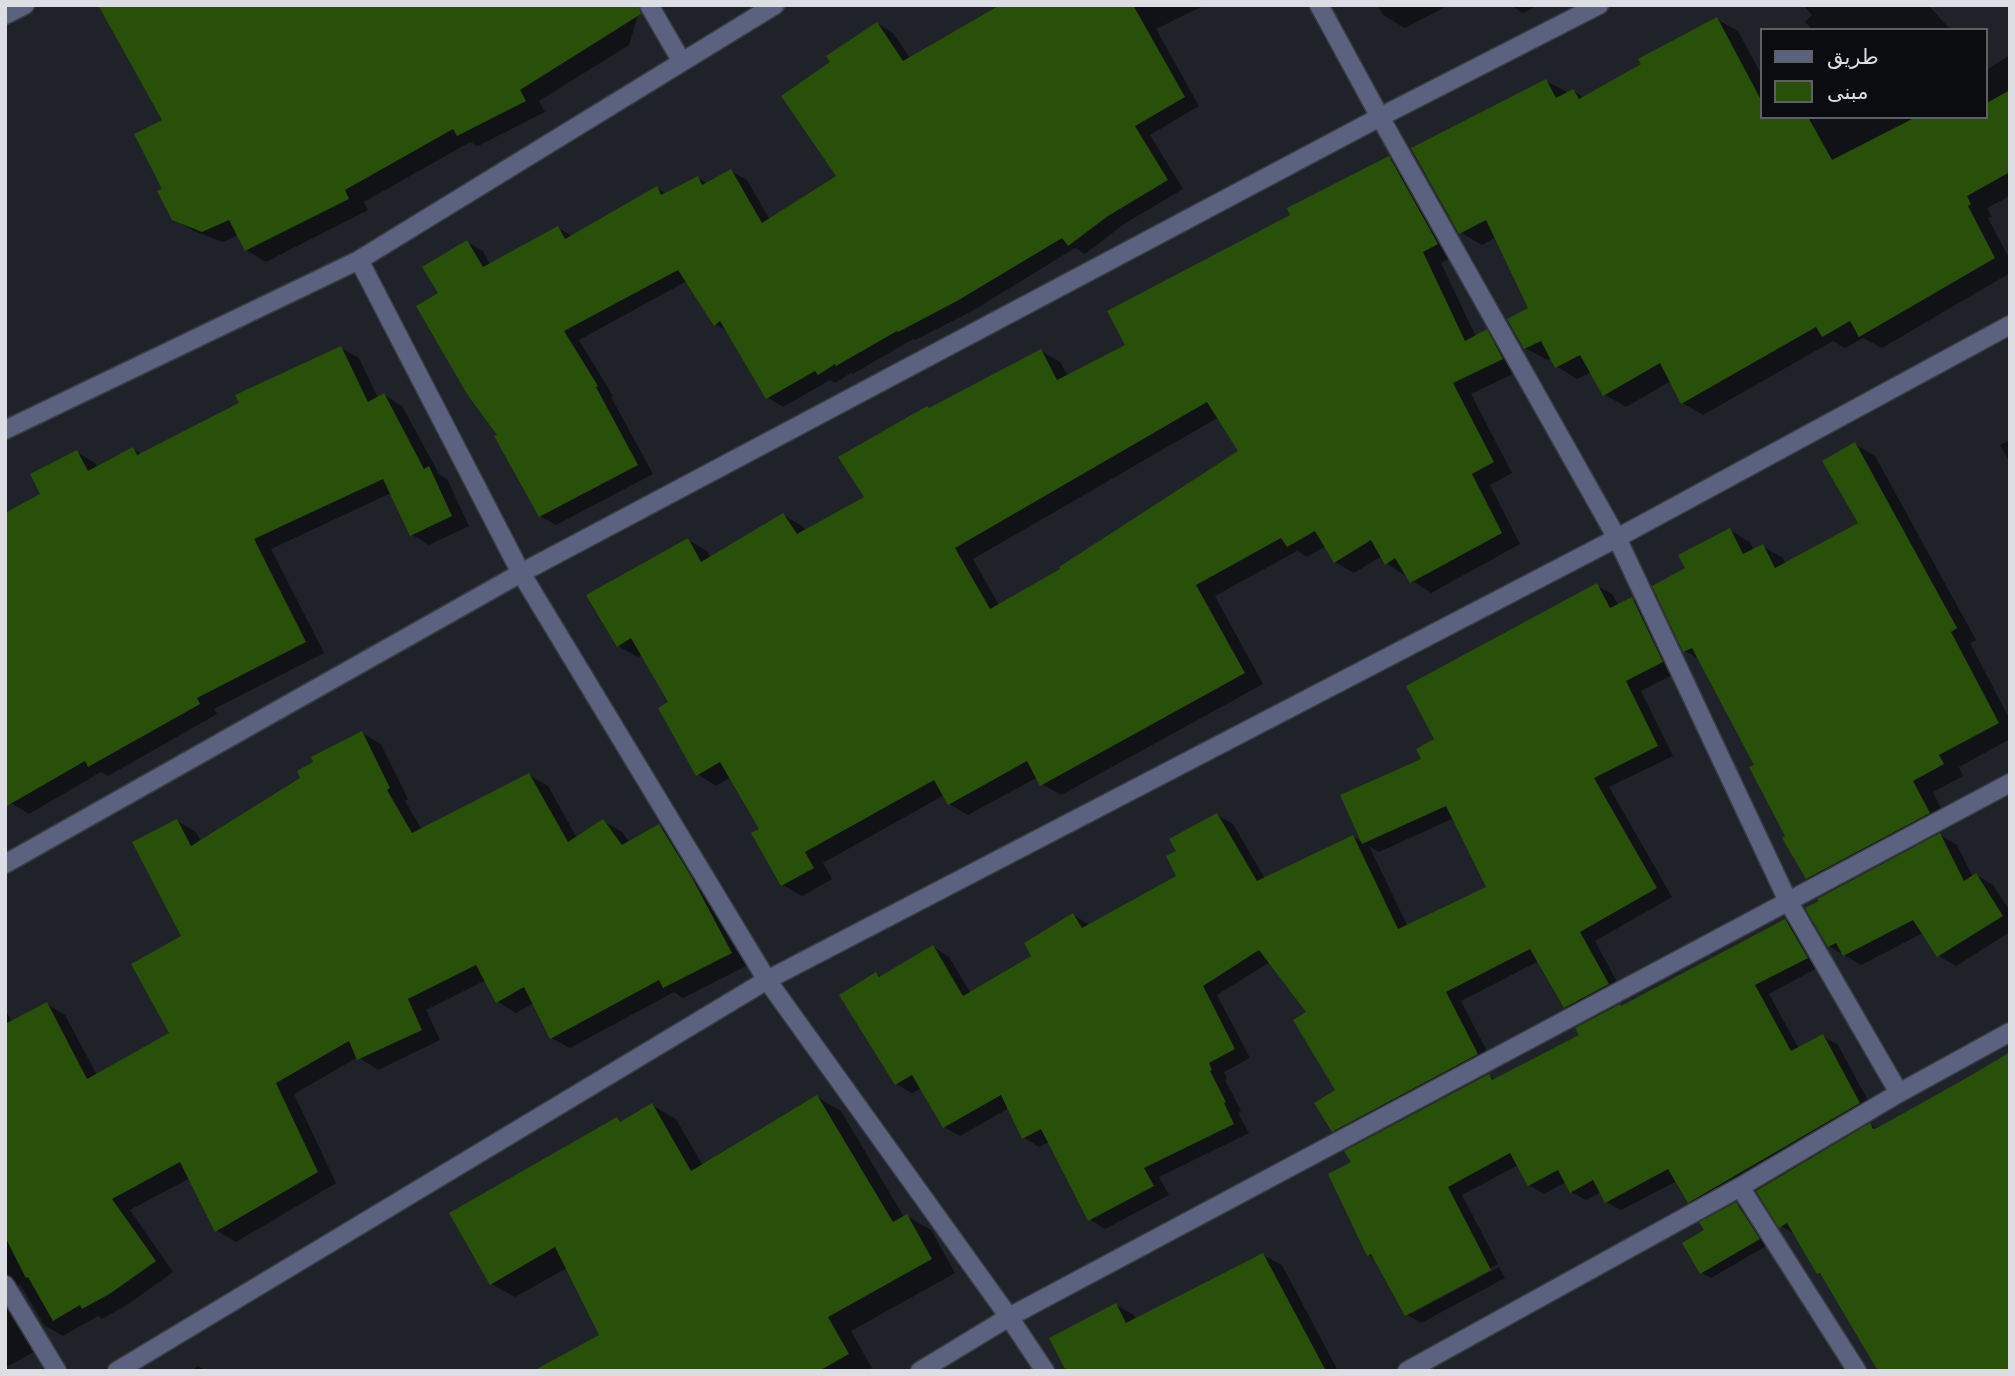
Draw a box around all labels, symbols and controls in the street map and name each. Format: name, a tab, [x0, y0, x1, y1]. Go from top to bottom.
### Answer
legend	[1759, 28, 1987, 119]
text: طريق	[1827, 45, 1879, 69]
text: مبنى	[1827, 80, 1868, 104]

